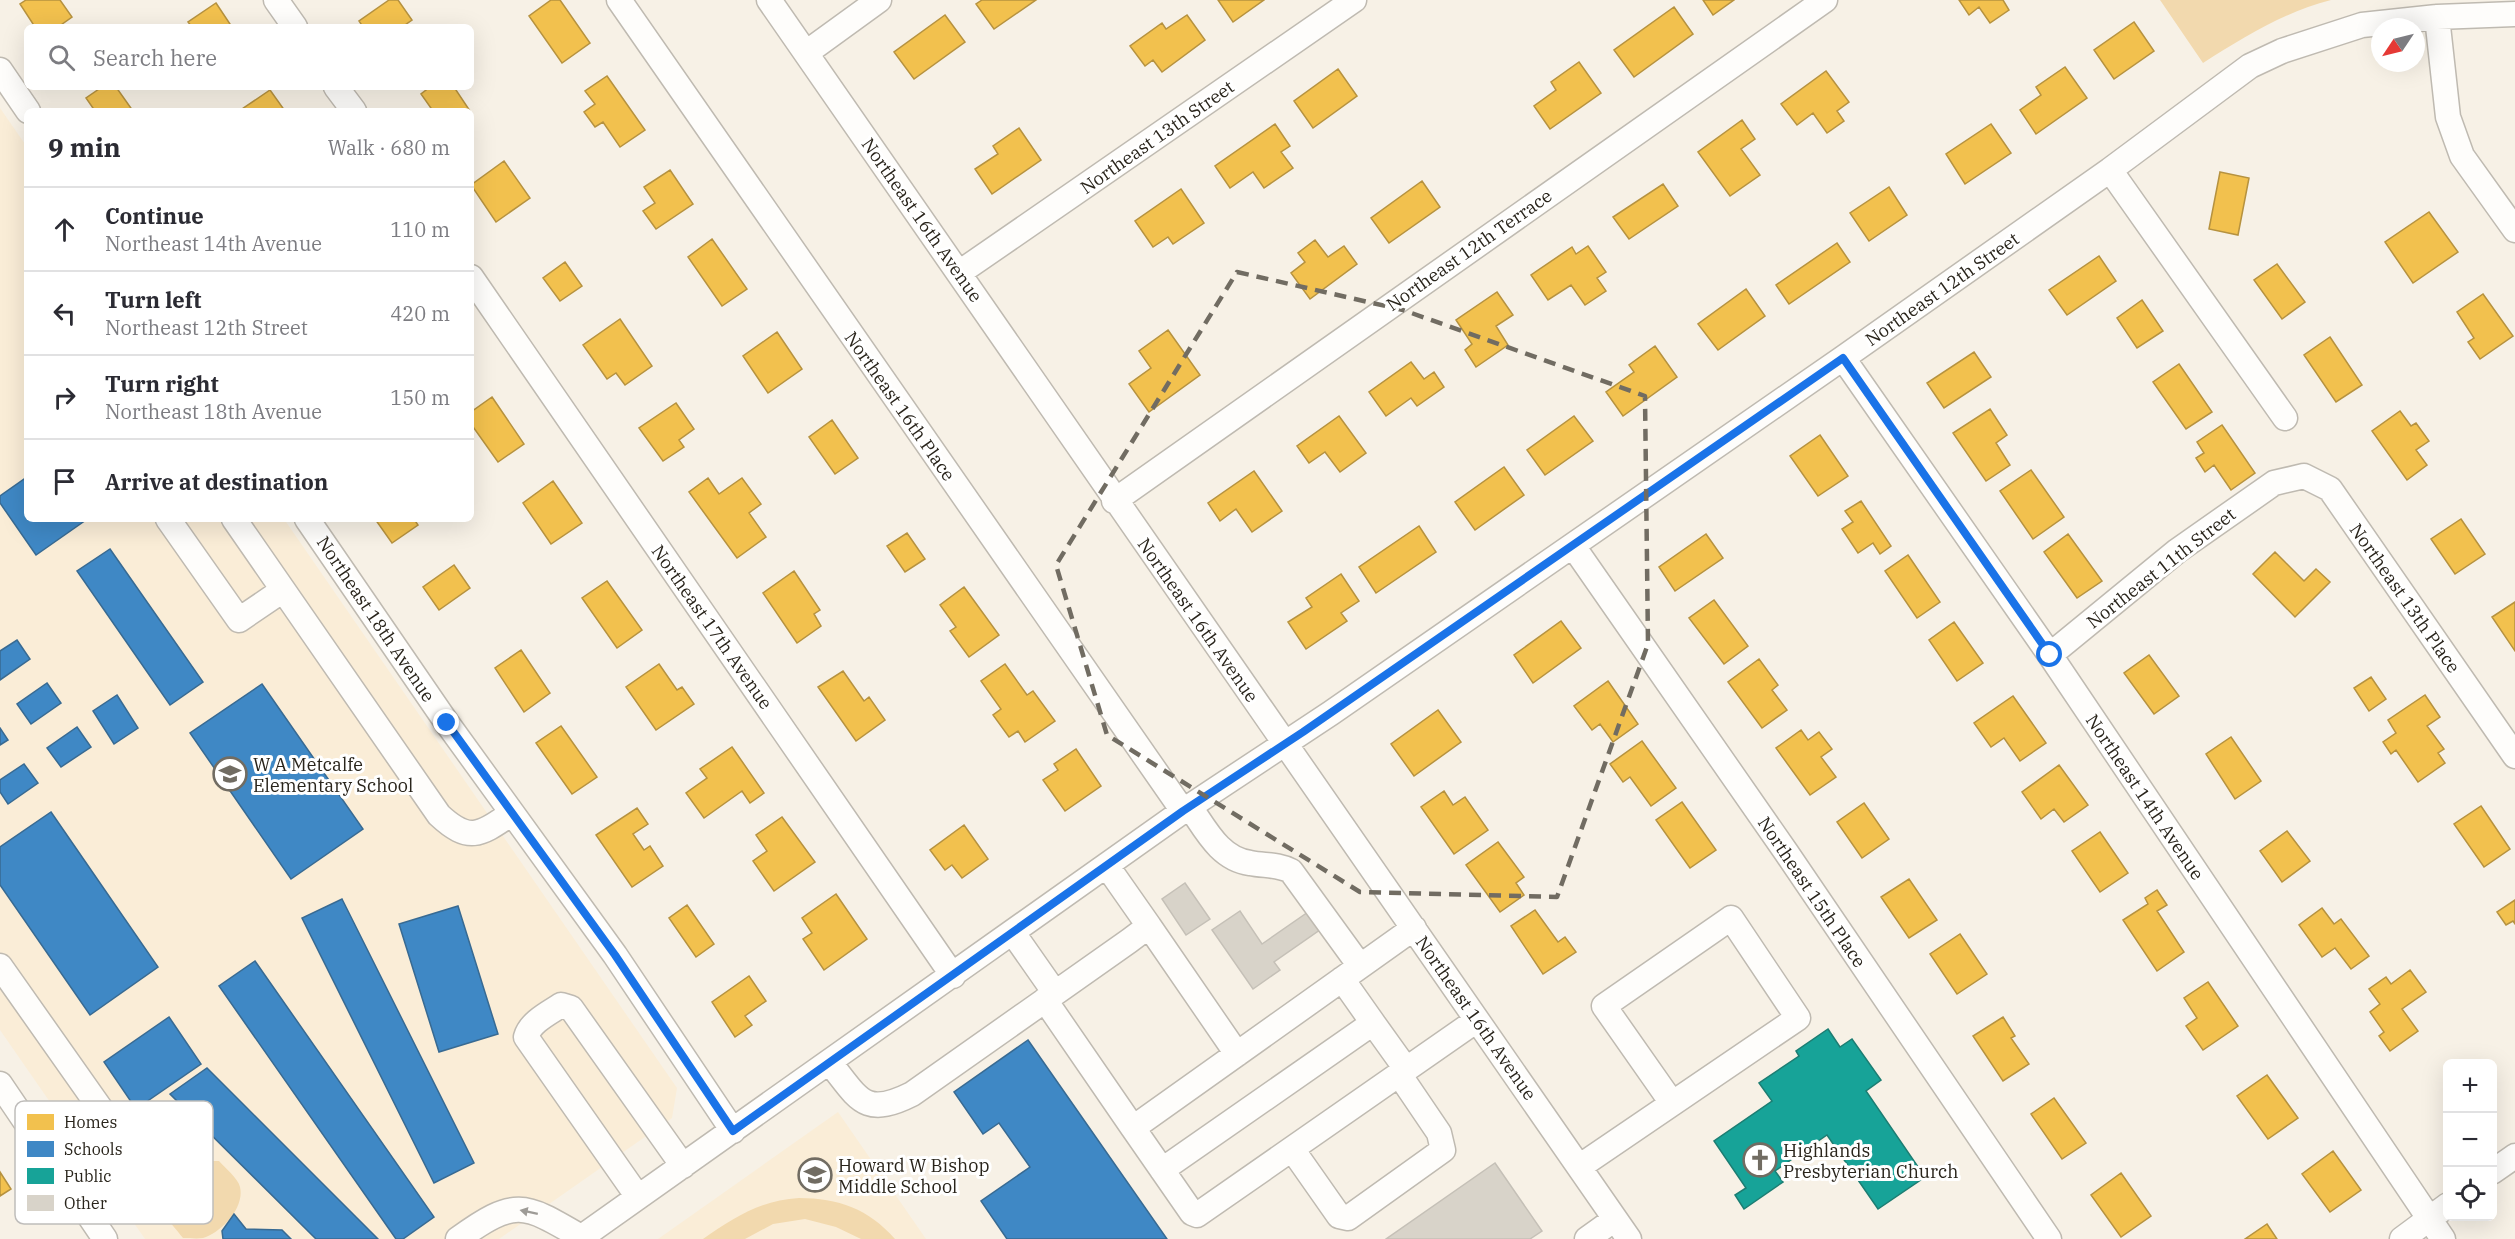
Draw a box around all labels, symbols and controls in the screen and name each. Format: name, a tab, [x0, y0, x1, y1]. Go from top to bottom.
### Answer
north arrow	[2371, 18, 2425, 72]
search box	[24, 24, 474, 90]
icon: search	[45, 41, 78, 74]
text: Search here	[93, 43, 217, 72]
street label: Northeast 13th Street	[1076, 75, 1238, 199]
text: 9 min	[48, 130, 121, 164]
street label: Northeast 16th Avenue	[857, 133, 987, 307]
text: Walk · 680 m	[328, 134, 450, 161]
street label: Northeast 12th Terrace	[1382, 184, 1556, 316]
text: Continue	[105, 201, 204, 230]
icon: ahead	[48, 213, 81, 246]
text: 110 m	[390, 216, 450, 243]
street label: Northeast 12th Street	[1861, 227, 2023, 351]
text: Northeast 14th Avenue	[105, 230, 322, 257]
text: Turn left	[105, 285, 201, 314]
icon: left	[48, 297, 81, 330]
text: 420 m	[390, 300, 450, 327]
text: Northeast 12th Street	[105, 314, 308, 341]
street label: Northeast 16th Place	[840, 327, 960, 485]
text: Turn right	[105, 369, 219, 398]
icon: right	[48, 381, 81, 414]
text: 150 m	[390, 384, 450, 411]
text: Northeast 18th Avenue	[105, 398, 322, 425]
icon: arrive	[48, 465, 81, 498]
text: Arrive at destination	[105, 467, 328, 496]
street label: Northeast 11th Street	[2082, 503, 2240, 633]
street label: Northeast 13th Place	[2345, 519, 2465, 677]
street label: Northeast 18th Avenue	[312, 532, 440, 706]
street label: Northeast 16th Avenue	[1133, 533, 1263, 707]
street label: Northeast 17th Avenue	[647, 540, 777, 714]
route start	[2036, 641, 2062, 667]
route end	[433, 709, 459, 735]
street label: Northeast 14th Avenue	[2081, 710, 2209, 884]
place label: W A Metcalfe Elementary School	[253, 753, 413, 797]
school or university icon: W A Metcalfe Elementary School	[212, 756, 248, 792]
street label: Northeast 15th Place	[1753, 812, 1871, 972]
street label: Northeast 16th Avenue	[1411, 931, 1541, 1105]
map controls	[2443, 1059, 2497, 1221]
button: +	[2443, 1059, 2497, 1113]
legend	[15, 1101, 213, 1224]
text: Homes	[64, 1112, 117, 1132]
button: −	[2443, 1113, 2497, 1167]
text: Schools	[64, 1139, 122, 1159]
place label: Highlands Presbyterian Church	[1783, 1139, 1959, 1183]
church icon: Highlands Presbyterian Church	[1742, 1142, 1778, 1178]
place label: Howard W Bishop Middle School	[838, 1154, 990, 1198]
school or university icon: Howard W Bishop Middle School	[797, 1157, 833, 1193]
text: Public	[64, 1166, 112, 1186]
button: locate	[2443, 1167, 2497, 1221]
text: Other	[64, 1193, 107, 1213]
one-way arrow	[519, 1207, 538, 1216]

